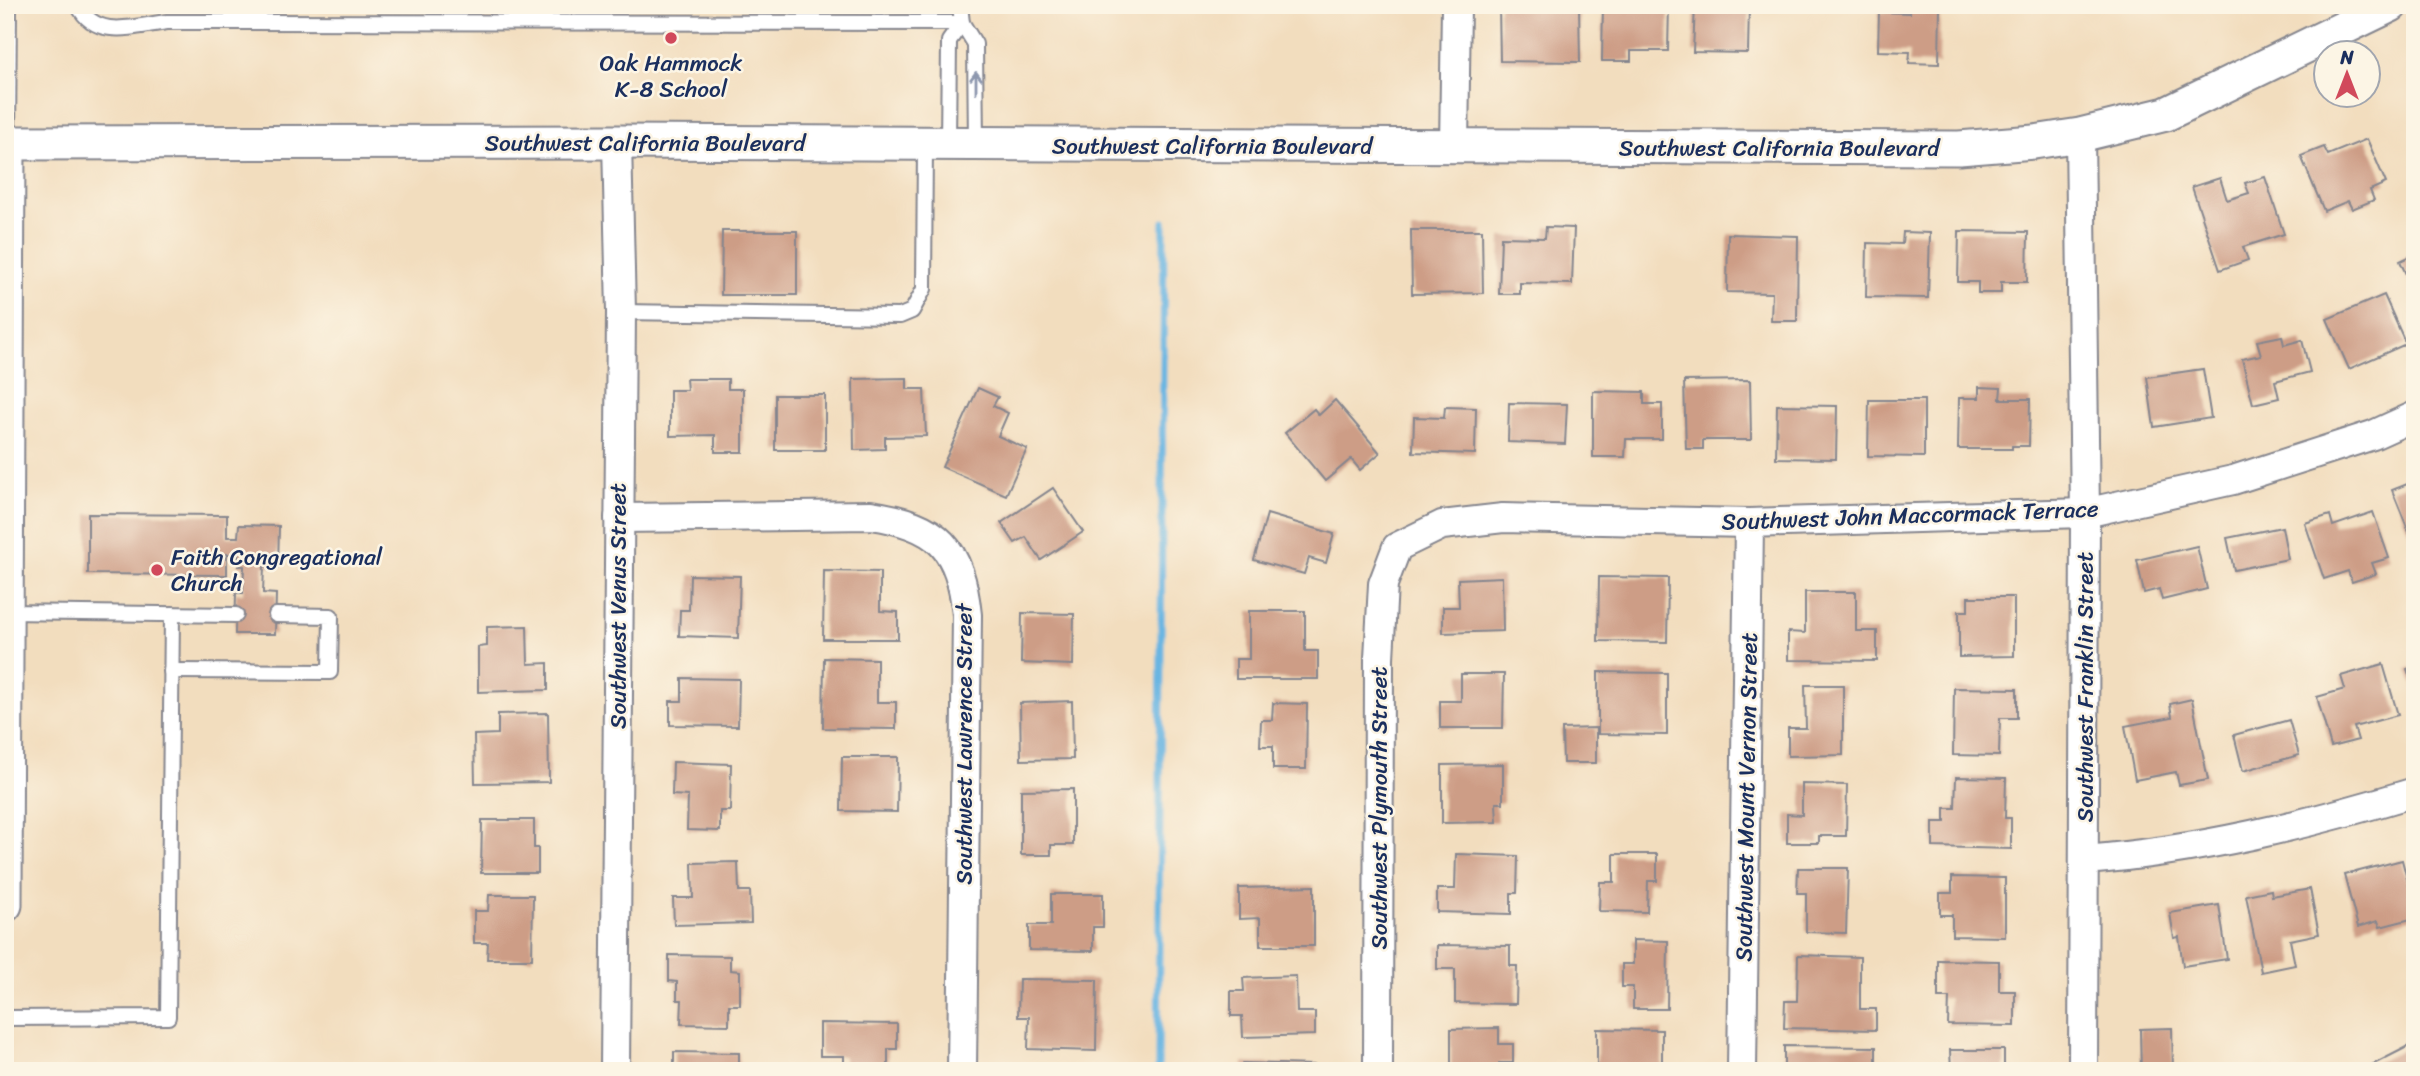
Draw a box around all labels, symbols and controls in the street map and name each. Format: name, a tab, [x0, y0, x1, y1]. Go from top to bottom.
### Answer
marker: Oak Hammock K-8 School	[663, 30, 679, 46]
north arrow	[2312, 38, 2382, 108]
text: N	[2339, 41, 2354, 74]
place label: Oak Hammock K-8 School	[600, 43, 742, 110]
one-way arrow	[969, 71, 983, 94]
street label: Southwest California Boulevard	[485, 123, 807, 164]
street label: Southwest California Boulevard	[1052, 126, 1374, 167]
street label: Southwest California Boulevard	[1619, 128, 1941, 169]
street label: Southwest Venus Street	[598, 483, 639, 729]
street label: Southwest John Maccormack Terrace	[1721, 488, 2099, 543]
place label: Faith Congregational Church	[171, 537, 383, 604]
street label: Southwest Franklin Street	[2065, 552, 2106, 822]
marker: Faith Congregational Church	[149, 562, 165, 578]
street label: Southwest Lawrence Street	[944, 602, 985, 885]
street label: Southwest Mount Vernon Street	[1723, 632, 1770, 962]
street label: Southwest Plymouth Street	[1359, 666, 1400, 950]

